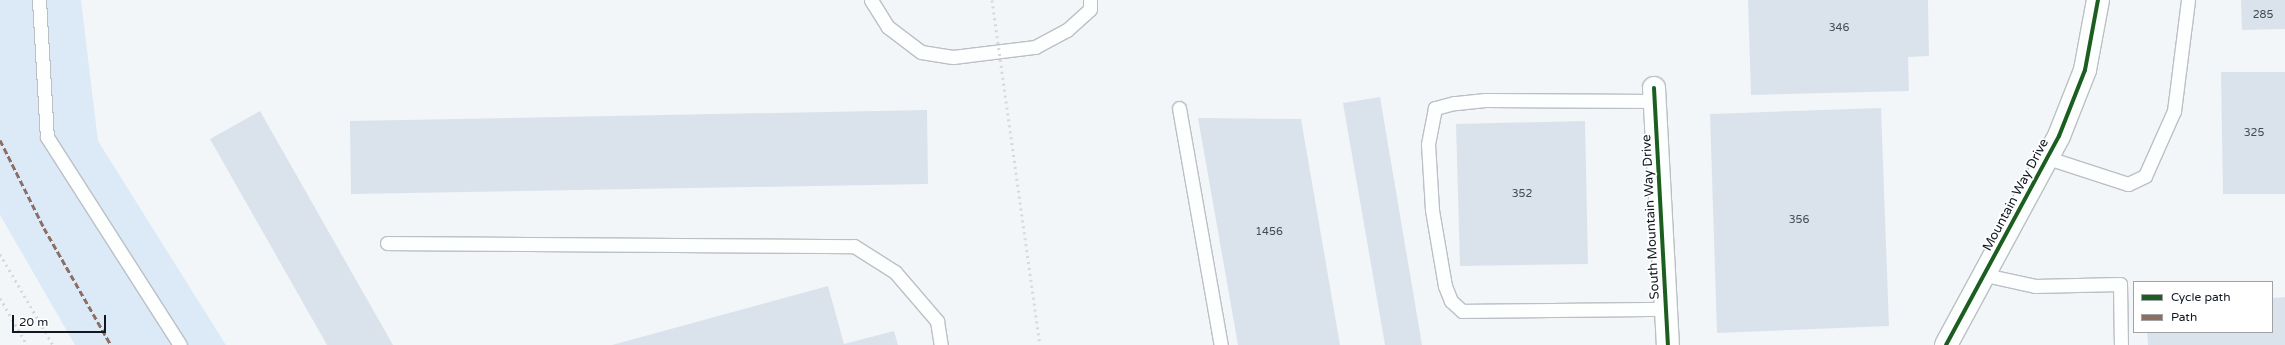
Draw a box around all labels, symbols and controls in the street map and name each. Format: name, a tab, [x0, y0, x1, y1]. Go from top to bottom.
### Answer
house number: 285	[2253, 8, 2273, 22]
house number: 346	[1829, 21, 1849, 35]
house number: 325	[2244, 126, 2264, 140]
street label: South Mountain Way Drive	[1639, 134, 1663, 300]
street label: Mountain Way Drive	[1980, 136, 2052, 254]
house number: 352	[1512, 187, 1532, 201]
house number: 356	[1789, 213, 1809, 227]
house number: 1456	[1255, 225, 1283, 239]
legend	[2133, 281, 2273, 333]
text: Cycle path	[2171, 290, 2230, 304]
scale bar	[14, 307, 108, 333]
text: Path	[2171, 310, 2197, 324]
text: 20 m	[19, 315, 48, 329]

